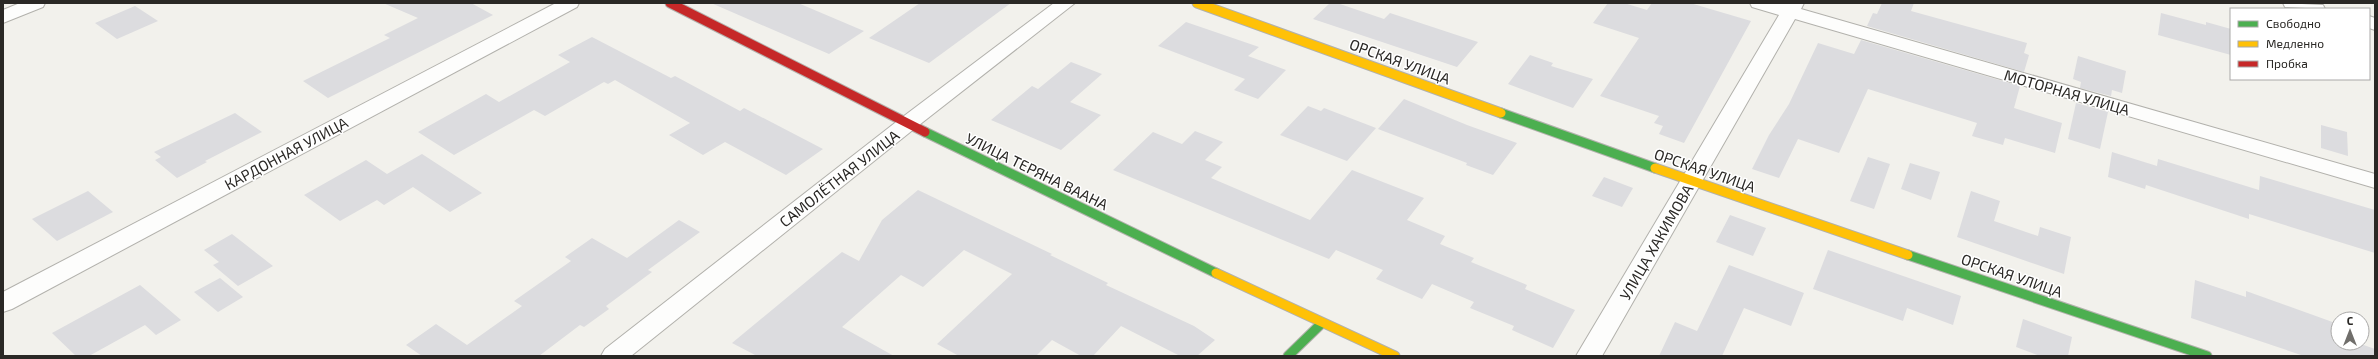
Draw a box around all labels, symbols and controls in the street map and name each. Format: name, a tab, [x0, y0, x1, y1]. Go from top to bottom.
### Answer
legend	[2230, 8, 2370, 80]
text: Свободно	[2266, 16, 2321, 30]
street label: ОРСКАЯ УЛИЦА	[1347, 34, 1453, 88]
text: Медленно	[2266, 36, 2324, 50]
text: Пробка	[2266, 56, 2308, 70]
street label: МОТОРНАЯ УЛИЦА	[2002, 65, 2133, 119]
street label: КАРДОННАЯ УЛИЦА	[221, 113, 351, 193]
street label: САМОЛЁТНАЯ УЛИЦА	[775, 125, 903, 230]
street label: УЛИЦА ТЕРЯНА ВААНА	[963, 129, 1112, 214]
street label: ОРСКАЯ УЛИЦА	[1652, 144, 1759, 196]
street label: УЛИЦА ХАКИМОВА	[1616, 180, 1697, 303]
street label: ОРСКАЯ УЛИЦА	[1959, 249, 2066, 301]
north arrow	[2330, 311, 2370, 351]
text: С	[2347, 314, 2354, 327]

